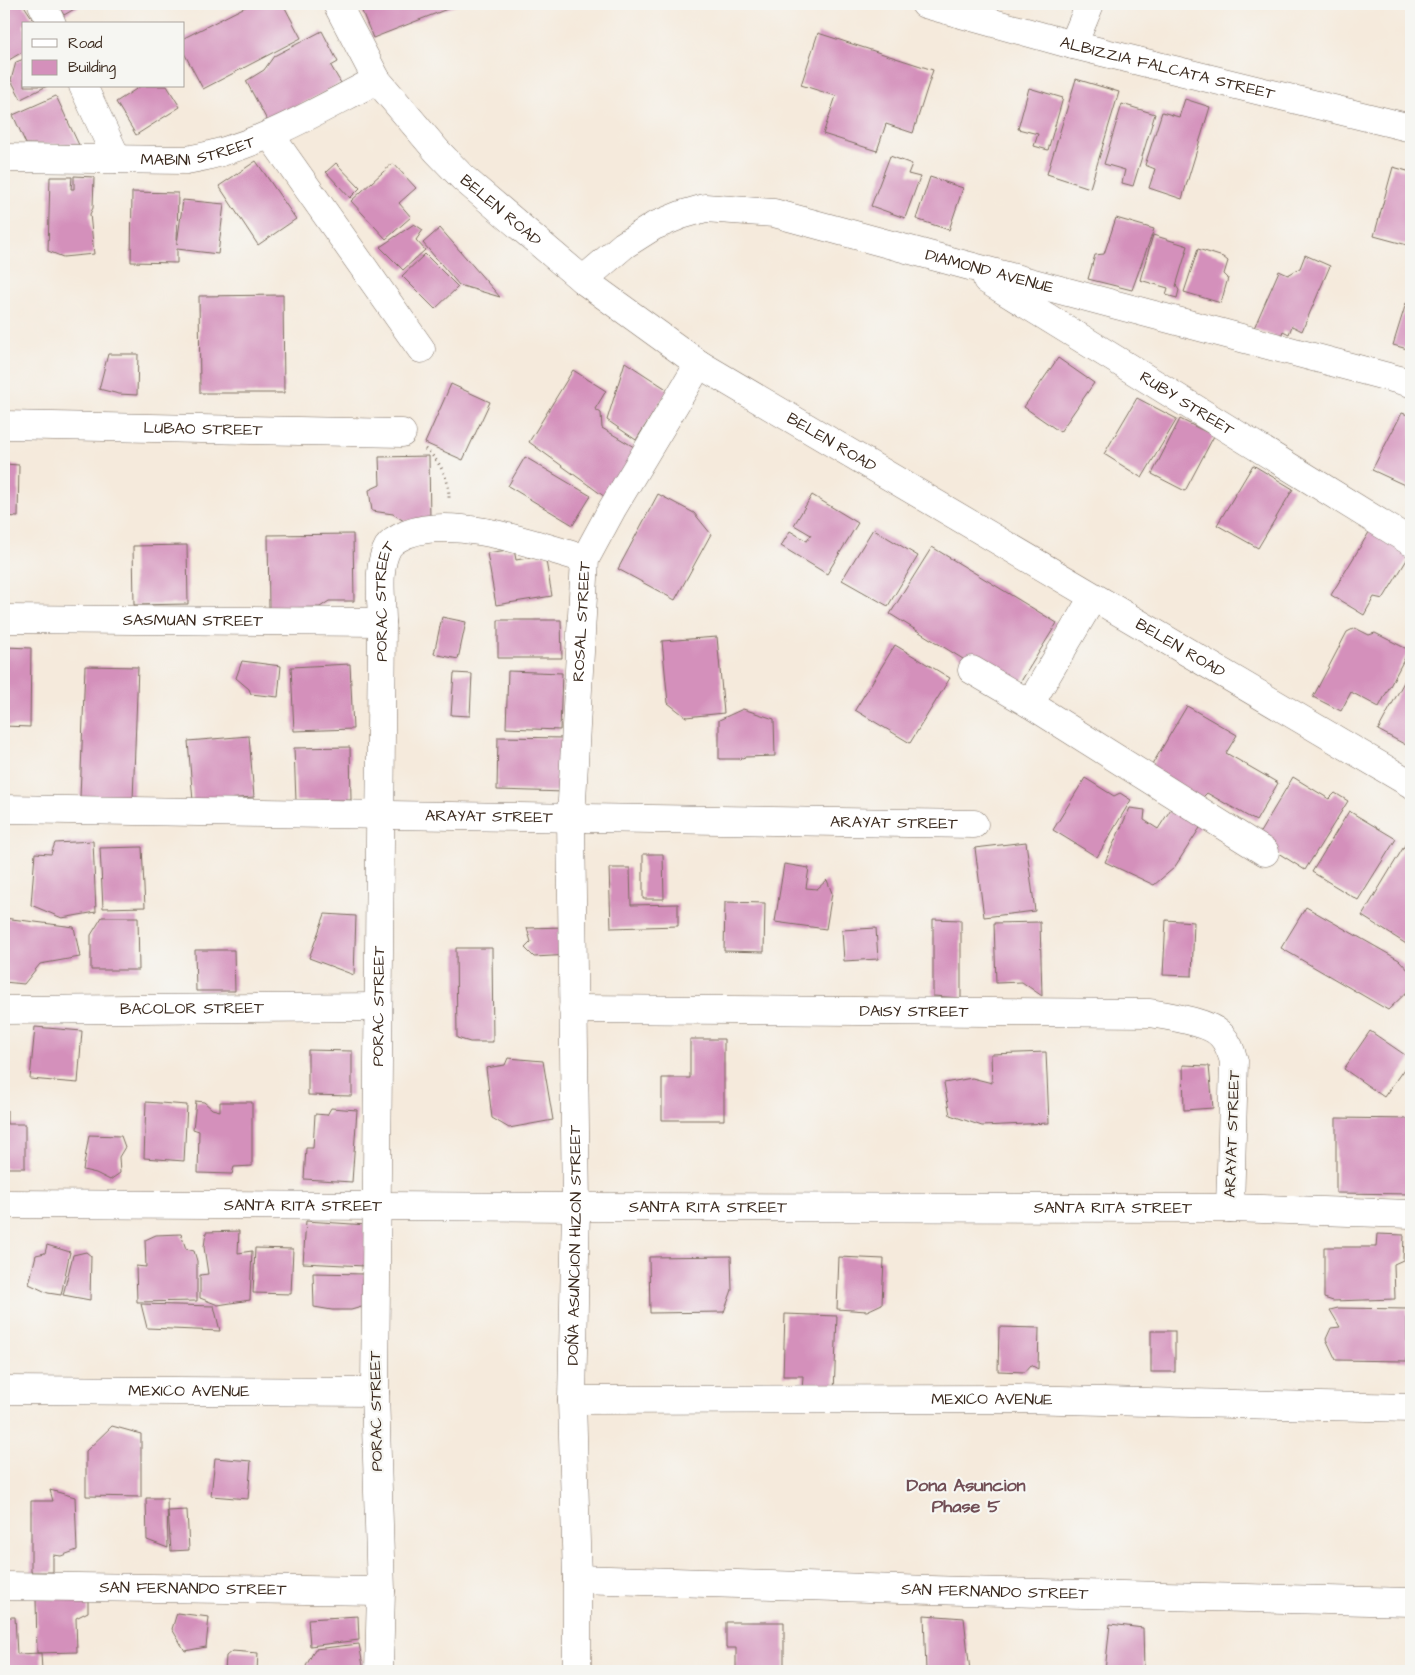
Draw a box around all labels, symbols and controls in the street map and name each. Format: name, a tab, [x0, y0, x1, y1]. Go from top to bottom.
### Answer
legend	[22, 22, 185, 88]
street label: ALBIZZIA FALCATA STREET	[1058, 31, 1277, 105]
text: Road	[68, 33, 103, 54]
text: Building	[68, 57, 116, 79]
street label: MABINI STREET	[141, 130, 258, 171]
street label: BELEN ROAD	[455, 169, 546, 251]
street label: DIAMOND AVENUE	[923, 244, 1057, 299]
street label: RUBY STREET	[1135, 366, 1238, 441]
street label: BELEN ROAD	[783, 407, 881, 477]
street label: LUBAO STREET	[143, 417, 263, 441]
street label: PORAC STREET	[369, 537, 400, 662]
street label: ROSAL STREET	[567, 561, 596, 682]
street label: SASMUAN STREET	[123, 609, 263, 632]
street label: BELEN ROAD	[1132, 613, 1229, 683]
street label: ARAYAT STREET	[425, 805, 553, 828]
street label: ARAYAT STREET	[830, 811, 958, 835]
street label: PORAC STREET	[367, 946, 390, 1067]
street label: BACOLOR STREET	[120, 997, 264, 1020]
street label: DAISY STREET	[859, 1000, 969, 1023]
street label: ARAYAT STREET	[1219, 1070, 1245, 1198]
street label: DOÑA ASUNCION HIZON STREET	[562, 1125, 587, 1366]
street label: SANTA RITA STREET	[224, 1194, 382, 1217]
street label: SANTA RITA STREET	[629, 1196, 787, 1218]
street label: SANTA RITA STREET	[1034, 1197, 1192, 1219]
street label: PORAC STREET	[364, 1350, 388, 1472]
street label: MEXICO AVENUE	[128, 1380, 250, 1402]
street label: MEXICO AVENUE	[931, 1388, 1053, 1411]
district label: Dona Asuncion Phase 5	[906, 1473, 1026, 1519]
street label: SAN FERNANDO STREET	[99, 1576, 287, 1601]
street label: SAN FERNANDO STREET	[901, 1578, 1089, 1605]

